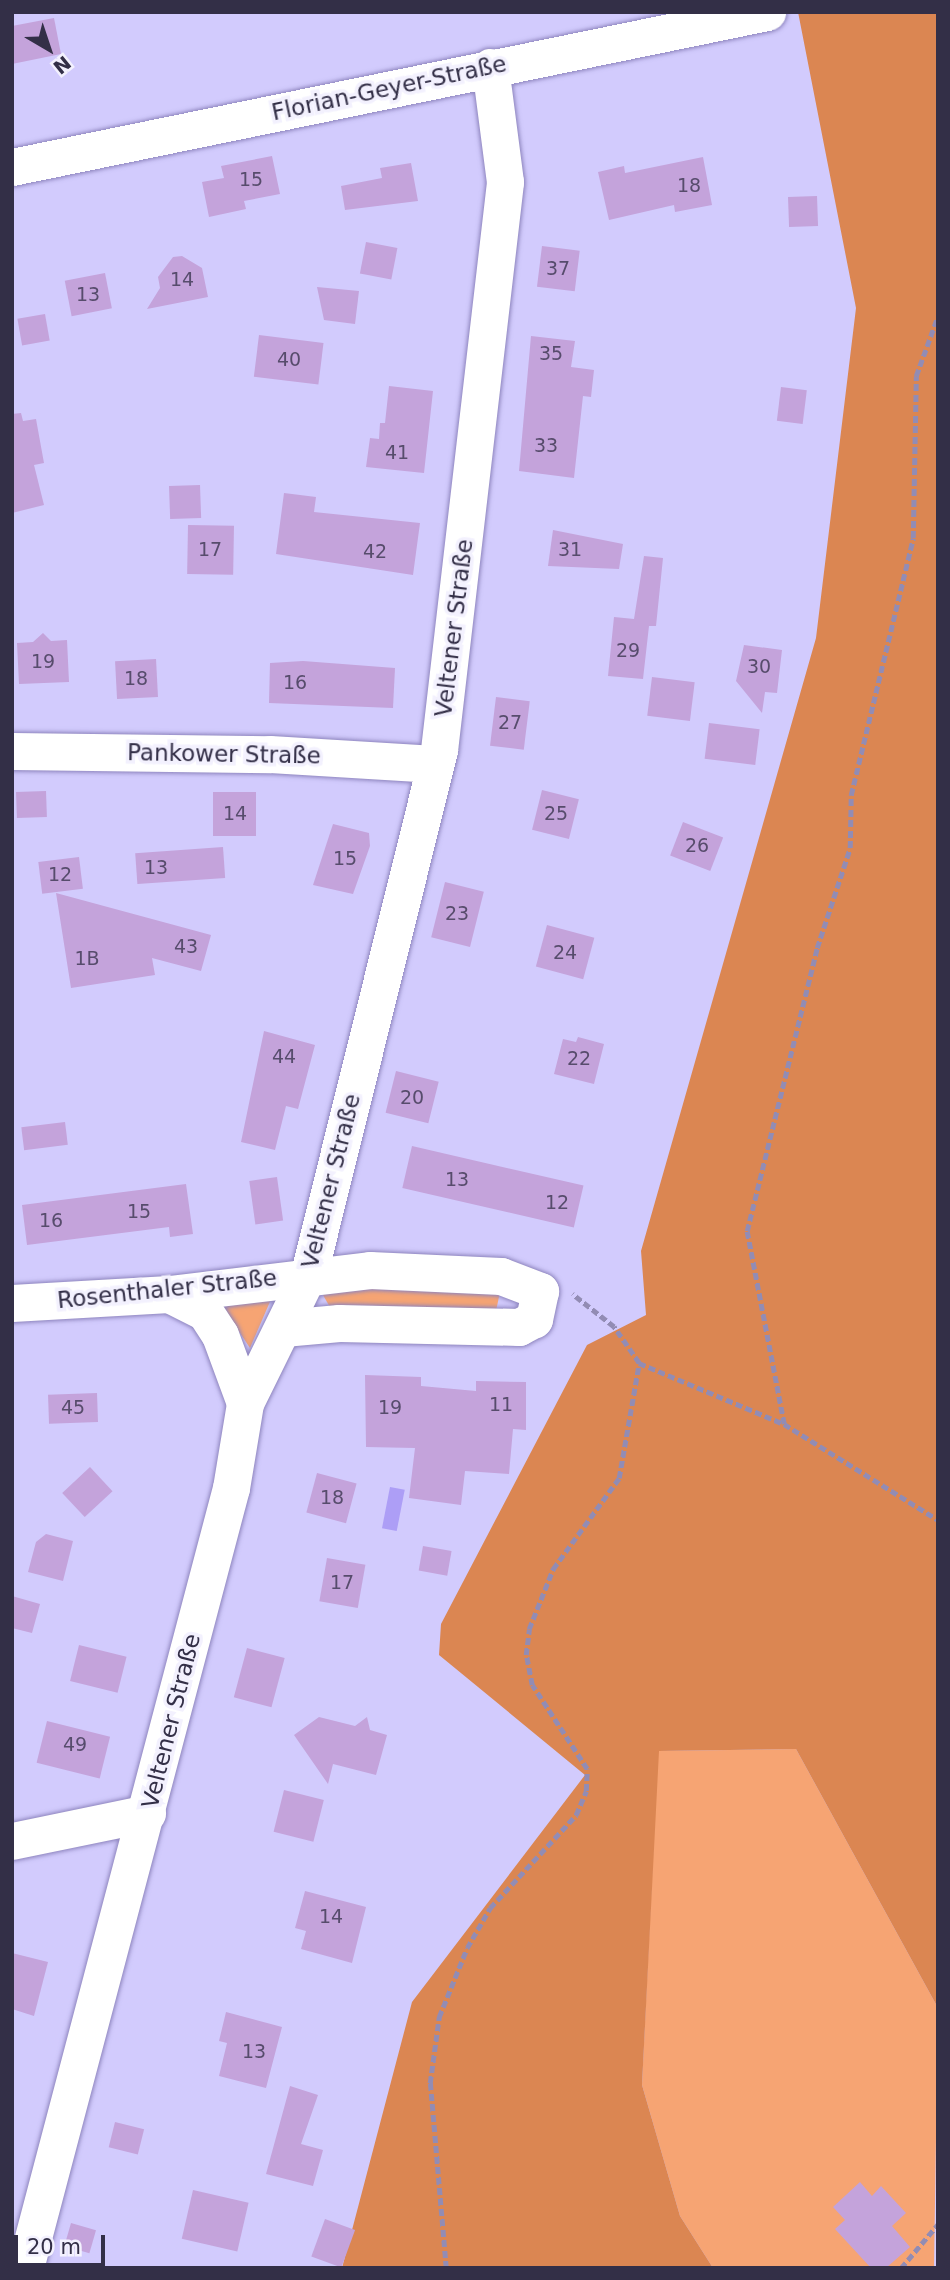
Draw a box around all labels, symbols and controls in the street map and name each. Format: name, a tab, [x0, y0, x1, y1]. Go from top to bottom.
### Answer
north arrow	[14, 14, 84, 84]
street label: Florian-Geyer-Straße	[269, 50, 509, 126]
text: N	[49, 52, 75, 79]
house number: 15	[239, 169, 263, 191]
house number: 18	[677, 175, 701, 197]
house number: 37	[546, 258, 570, 280]
house number: 14	[170, 269, 194, 291]
house number: 13	[76, 284, 100, 306]
house number: 35	[539, 343, 563, 365]
house number: 40	[277, 349, 301, 371]
house number: 33	[534, 435, 558, 457]
house number: 41	[385, 442, 409, 464]
street label: Veltener Straße	[429, 538, 479, 718]
house number: 17	[198, 539, 222, 561]
house number: 31	[558, 539, 582, 561]
house number: 42	[363, 541, 387, 563]
house number: 29	[616, 640, 640, 662]
house number: 19	[31, 651, 55, 673]
house number: 30	[747, 656, 771, 678]
house number: 18	[124, 668, 148, 690]
house number: 16	[283, 672, 307, 694]
house number: 27	[498, 712, 522, 734]
street label: Pankower Straße	[127, 739, 321, 769]
house number: 14	[223, 803, 247, 825]
house number: 25	[544, 803, 568, 825]
house number: 26	[685, 835, 709, 857]
house number: 15	[333, 848, 357, 870]
house number: 13	[144, 857, 168, 879]
house number: 12	[48, 864, 72, 886]
house number: 23	[445, 903, 469, 925]
house number: 43	[174, 936, 198, 958]
house number: 24	[553, 942, 577, 964]
house number: 1B	[74, 948, 100, 970]
house number: 44	[272, 1046, 296, 1068]
house number: 22	[567, 1048, 591, 1070]
house number: 20	[400, 1087, 424, 1109]
street label: Veltener Straße	[296, 1091, 366, 1271]
house number: 13	[445, 1169, 469, 1191]
house number: 12	[545, 1192, 569, 1214]
house number: 15	[127, 1201, 151, 1223]
house number: 16	[39, 1210, 63, 1232]
street label: Rosenthaler Straße	[56, 1264, 278, 1314]
house number: 11	[489, 1394, 513, 1416]
house number: 45	[61, 1397, 85, 1419]
house number: 19	[378, 1397, 402, 1419]
house number: 18	[320, 1487, 344, 1509]
house number: 17	[330, 1572, 354, 1594]
street label: Veltener Straße	[136, 1631, 206, 1811]
house number: 49	[63, 1734, 87, 1756]
house number: 14	[319, 1906, 343, 1928]
house number: 13	[242, 2041, 266, 2063]
scale bar	[18, 2220, 108, 2264]
text: 20 m	[27, 2235, 81, 2259]

